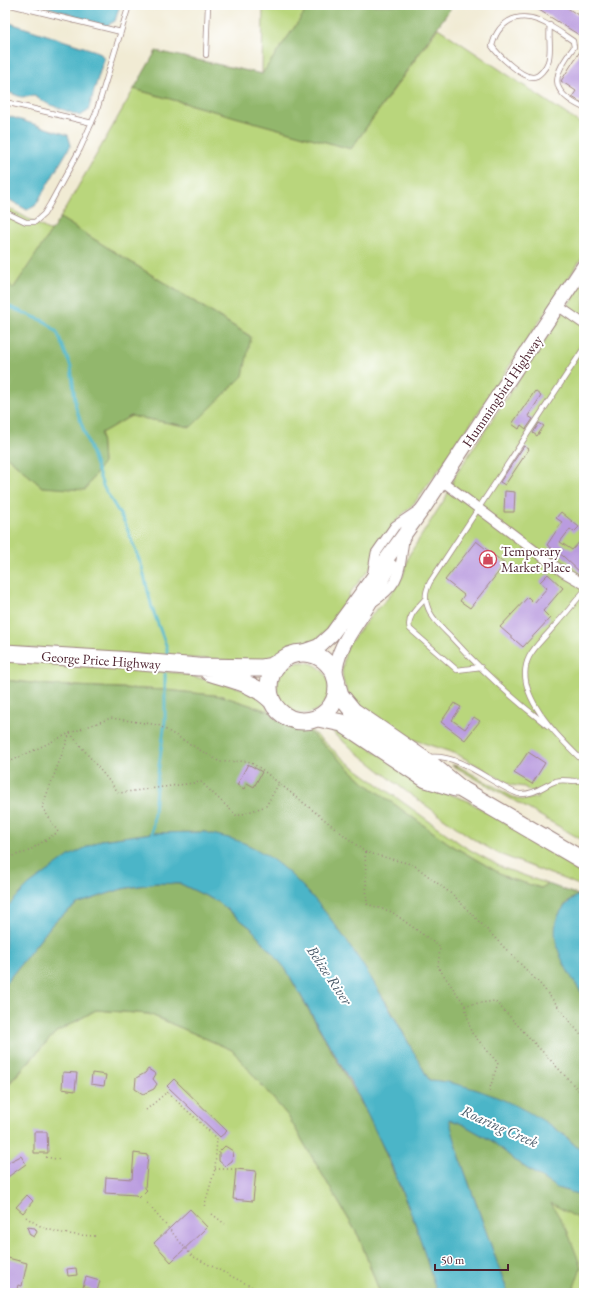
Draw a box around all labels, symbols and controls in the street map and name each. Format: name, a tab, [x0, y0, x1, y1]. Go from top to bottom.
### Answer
street label: Hummingbird Highway	[458, 331, 547, 450]
place label: Temporary Market Place	[501, 542, 571, 576]
shop icon: Temporary Market Place	[478, 549, 498, 569]
street label: George Price Highway	[41, 647, 162, 673]
water label: Belize River	[303, 941, 358, 1009]
water label: Roaring Creek	[459, 1101, 541, 1151]
scale bar	[435, 1246, 508, 1272]
text: 50 m	[441, 1252, 465, 1268]

